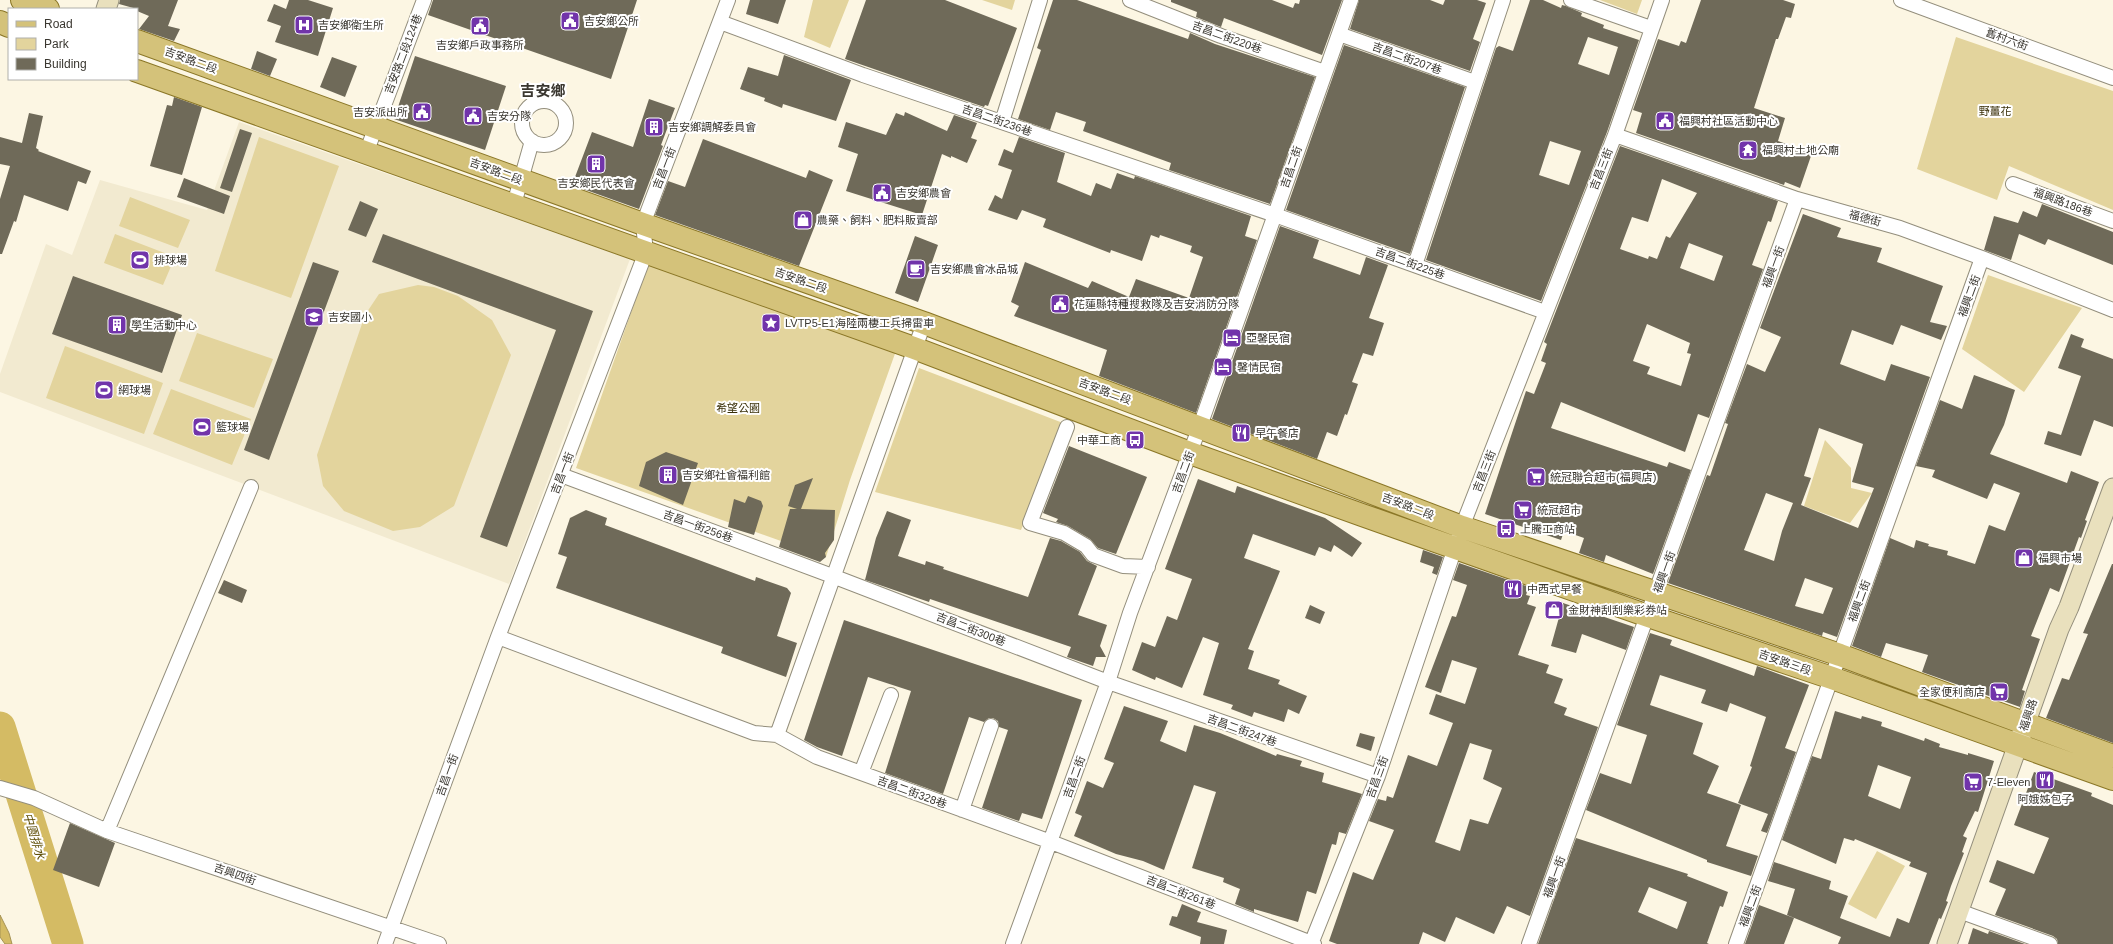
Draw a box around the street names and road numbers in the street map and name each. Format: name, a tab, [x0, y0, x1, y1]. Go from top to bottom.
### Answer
street label: 吉安路二段124巷	[382, 12, 424, 96]
street label: 吉昌二街220巷	[1190, 19, 1264, 55]
street label: 舊村六街	[1984, 26, 2030, 52]
street label: 吉昌二街207巷	[1370, 40, 1444, 76]
street label: 吉安路二段	[163, 45, 219, 75]
street label: 吉昌二街236巷	[960, 102, 1034, 138]
street label: 吉昌二街	[1278, 144, 1304, 190]
street label: 吉昌一街	[651, 145, 677, 191]
street label: 吉昌三街	[1588, 146, 1614, 192]
street label: 吉安路二段	[468, 156, 524, 186]
street label: 福興路186巷	[2032, 186, 2094, 218]
street label: 福德街	[1848, 208, 1882, 228]
street label: 福興一街	[1760, 244, 1786, 290]
street label: 吉昌二街225巷	[1373, 245, 1447, 281]
street label: 吉安路二段	[773, 265, 829, 295]
street label: 福興二街	[1956, 273, 1982, 319]
street label: 吉安路二段	[1077, 376, 1133, 406]
street label: 吉昌三街	[1471, 448, 1497, 494]
street label: 吉昌二街	[1170, 449, 1196, 495]
street label: 吉昌一街	[549, 450, 575, 496]
street label: 吉安路二段	[1380, 491, 1436, 521]
street label: 吉昌一街256巷	[661, 508, 735, 544]
street label: 福興一街	[1651, 549, 1677, 595]
street label: 福興二街	[1846, 578, 1872, 624]
street label: 吉昌二街300巷	[935, 610, 1007, 648]
street label: 吉安路三段	[1757, 647, 1813, 677]
street label: 福興路	[2017, 697, 2039, 733]
street label: 吉昌二街247巷	[1205, 712, 1279, 748]
street label: 吉昌一街	[434, 752, 460, 798]
street label: 吉昌二街	[1061, 754, 1087, 800]
street label: 吉昌三街	[1364, 754, 1390, 800]
street label: 吉昌二街328巷	[875, 774, 949, 810]
street label: 福興一街	[1541, 854, 1567, 900]
street label: 吉興四街	[212, 861, 258, 887]
street label: 吉昌二街261巷	[1145, 873, 1217, 911]
street label: 福興二街	[1737, 883, 1763, 929]

